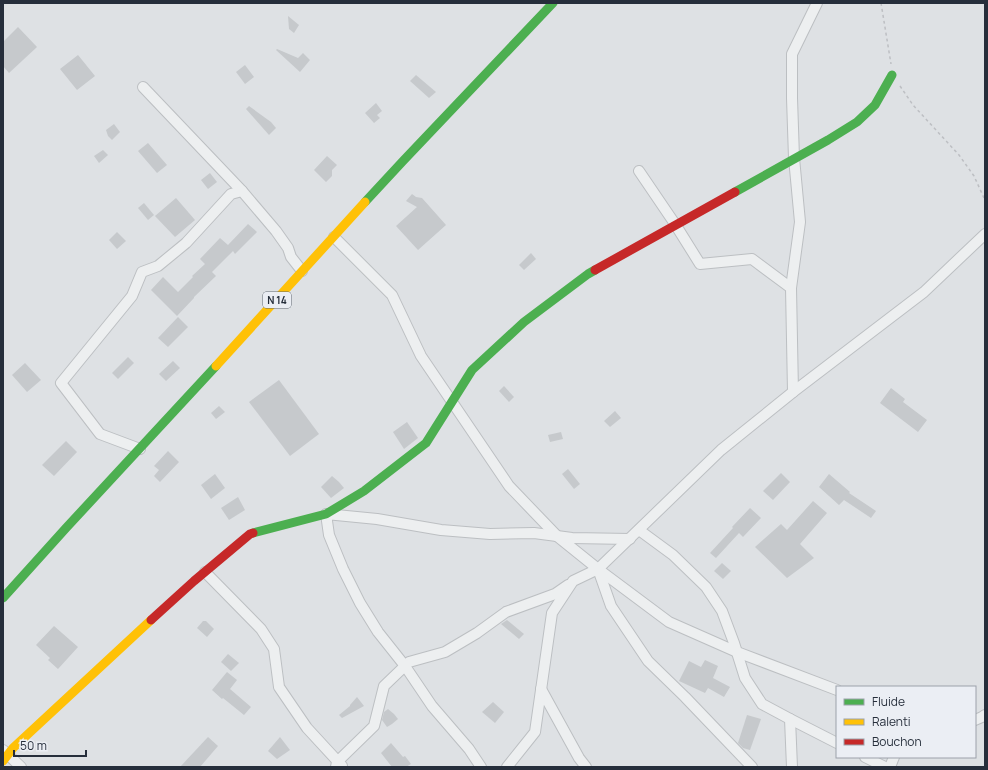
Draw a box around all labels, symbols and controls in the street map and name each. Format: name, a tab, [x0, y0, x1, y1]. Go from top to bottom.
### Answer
road number: N 14	[263, 292, 291, 308]
legend	[836, 686, 976, 758]
text: Fluide	[872, 693, 905, 710]
text: Ralenti	[872, 713, 911, 730]
scale bar	[14, 732, 86, 758]
text: Bouchon	[872, 733, 922, 750]
text: 50 m	[20, 737, 47, 754]

